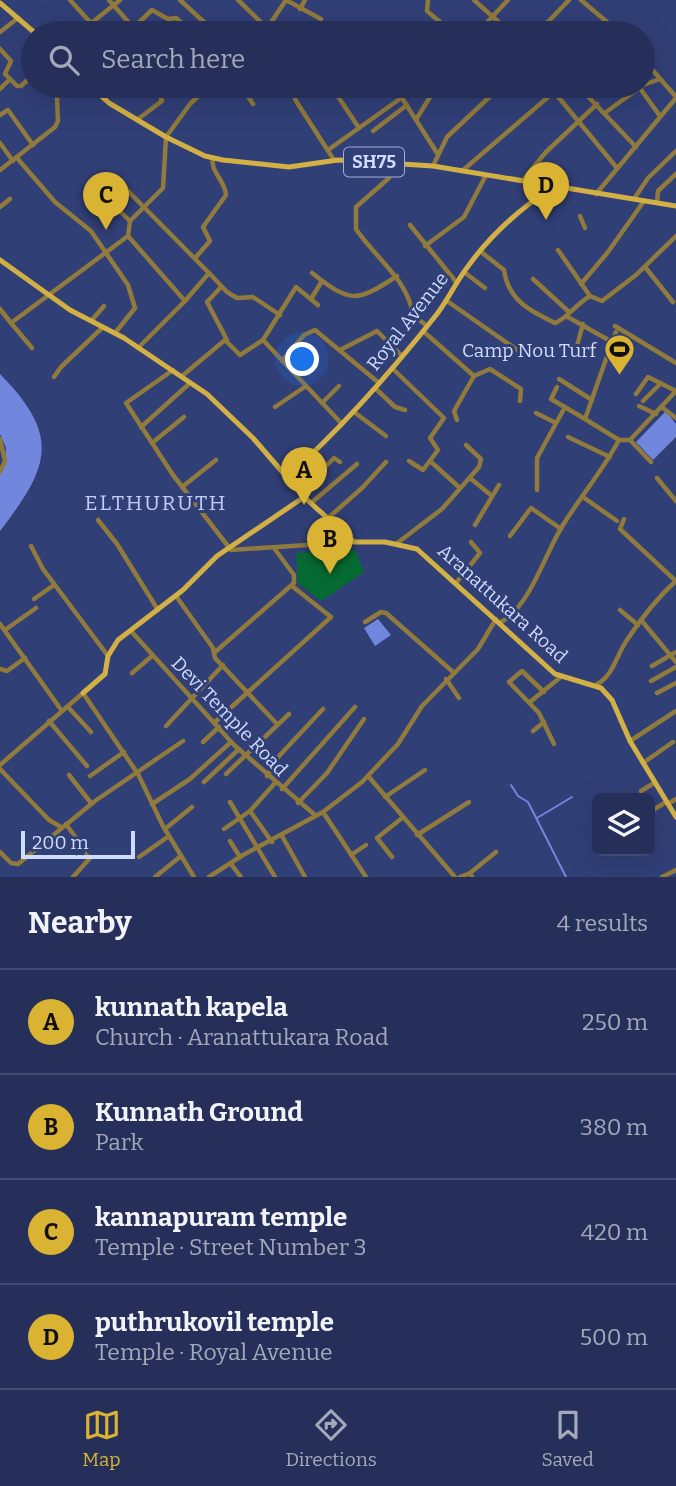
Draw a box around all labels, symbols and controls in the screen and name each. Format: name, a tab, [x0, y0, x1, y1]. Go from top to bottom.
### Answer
search box	[21, 21, 655, 98]
icon: search	[45, 41, 83, 79]
text: Search here	[101, 44, 245, 75]
road number: SH75	[344, 148, 404, 176]
pin: D	[523, 162, 569, 220]
pin: C	[83, 172, 129, 230]
street label: Royal Avenue	[362, 267, 453, 375]
sports icon: Camp Nou Turf	[602, 333, 636, 377]
place label: Camp Nou Turf	[462, 339, 597, 362]
your location	[285, 342, 319, 376]
pin: A	[281, 447, 327, 505]
district label: ELTHURUTH	[85, 490, 227, 516]
pin: B	[307, 516, 353, 574]
street label: Aranattukara Road	[433, 539, 572, 668]
street label: Devi Temple Road	[167, 652, 293, 781]
map controls	[592, 793, 655, 856]
button: layers	[592, 793, 655, 856]
scale bar	[21, 828, 135, 860]
text: 200 m	[32, 831, 89, 854]
text: Nearby	[28, 905, 132, 941]
text: 4 results	[557, 909, 648, 937]
text: kunnath kapela	[95, 992, 288, 1023]
text: A	[43, 1008, 59, 1036]
text: 250 m	[582, 1008, 648, 1036]
text: Church · Aranattukara Road	[95, 1023, 389, 1051]
text: Kunnath Ground	[95, 1097, 303, 1128]
text: B	[44, 1113, 58, 1141]
text: 380 m	[580, 1113, 648, 1141]
text: Park	[95, 1128, 144, 1156]
text: kannapuram temple	[95, 1202, 347, 1233]
text: C	[44, 1218, 58, 1246]
text: 420 m	[581, 1218, 648, 1246]
text: Temple · Street Number 3	[95, 1233, 367, 1261]
text: puthrukovil temple	[95, 1307, 334, 1338]
text: D	[43, 1323, 59, 1351]
text: 500 m	[580, 1323, 648, 1351]
text: Temple · Royal Avenue	[95, 1338, 333, 1366]
tab: Map	[82, 1406, 121, 1471]
tab: Directions	[285, 1406, 377, 1471]
tab: Saved	[541, 1406, 594, 1471]

